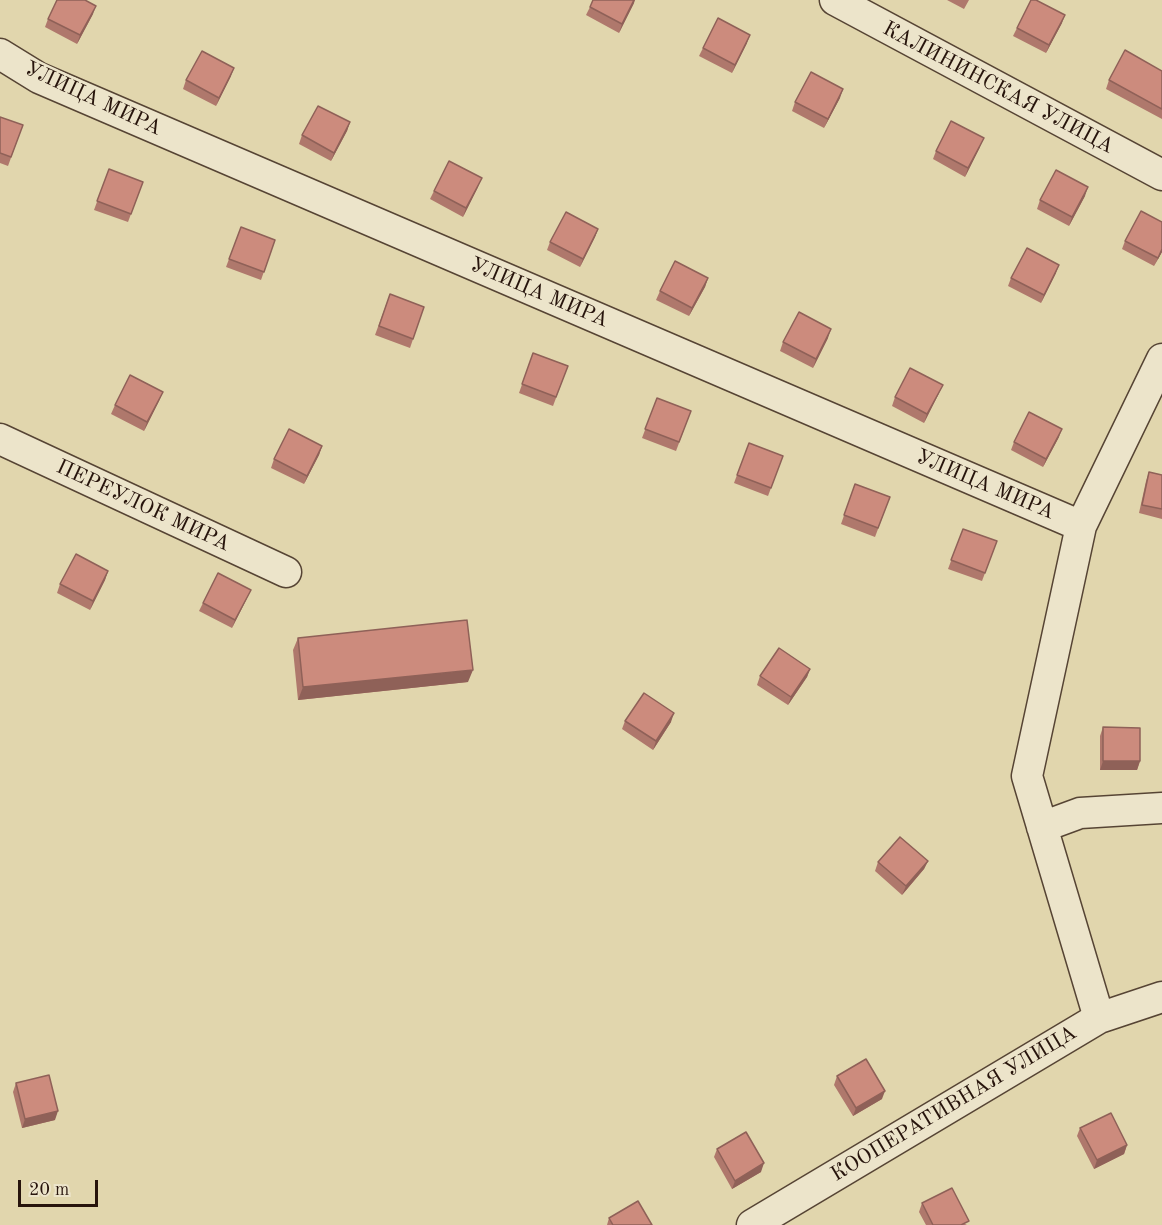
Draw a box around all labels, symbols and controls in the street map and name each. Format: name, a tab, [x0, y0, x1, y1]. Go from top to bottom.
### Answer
street label: КАЛИНИНСКАЯ УЛИЦА	[878, 16, 1118, 160]
street label: УЛИЦА МИРА	[21, 56, 165, 142]
street label: УЛИЦА МИРА	[466, 252, 612, 334]
street label: УЛИЦА МИРА	[912, 444, 1058, 526]
street label: ПЕРЕУЛОК МИРА	[52, 455, 234, 557]
street label: КООПЕРАТИВНАЯ УЛИЦА	[827, 1021, 1081, 1187]
scale bar	[21, 1168, 100, 1206]
text: 20 m	[29, 1181, 69, 1199]

